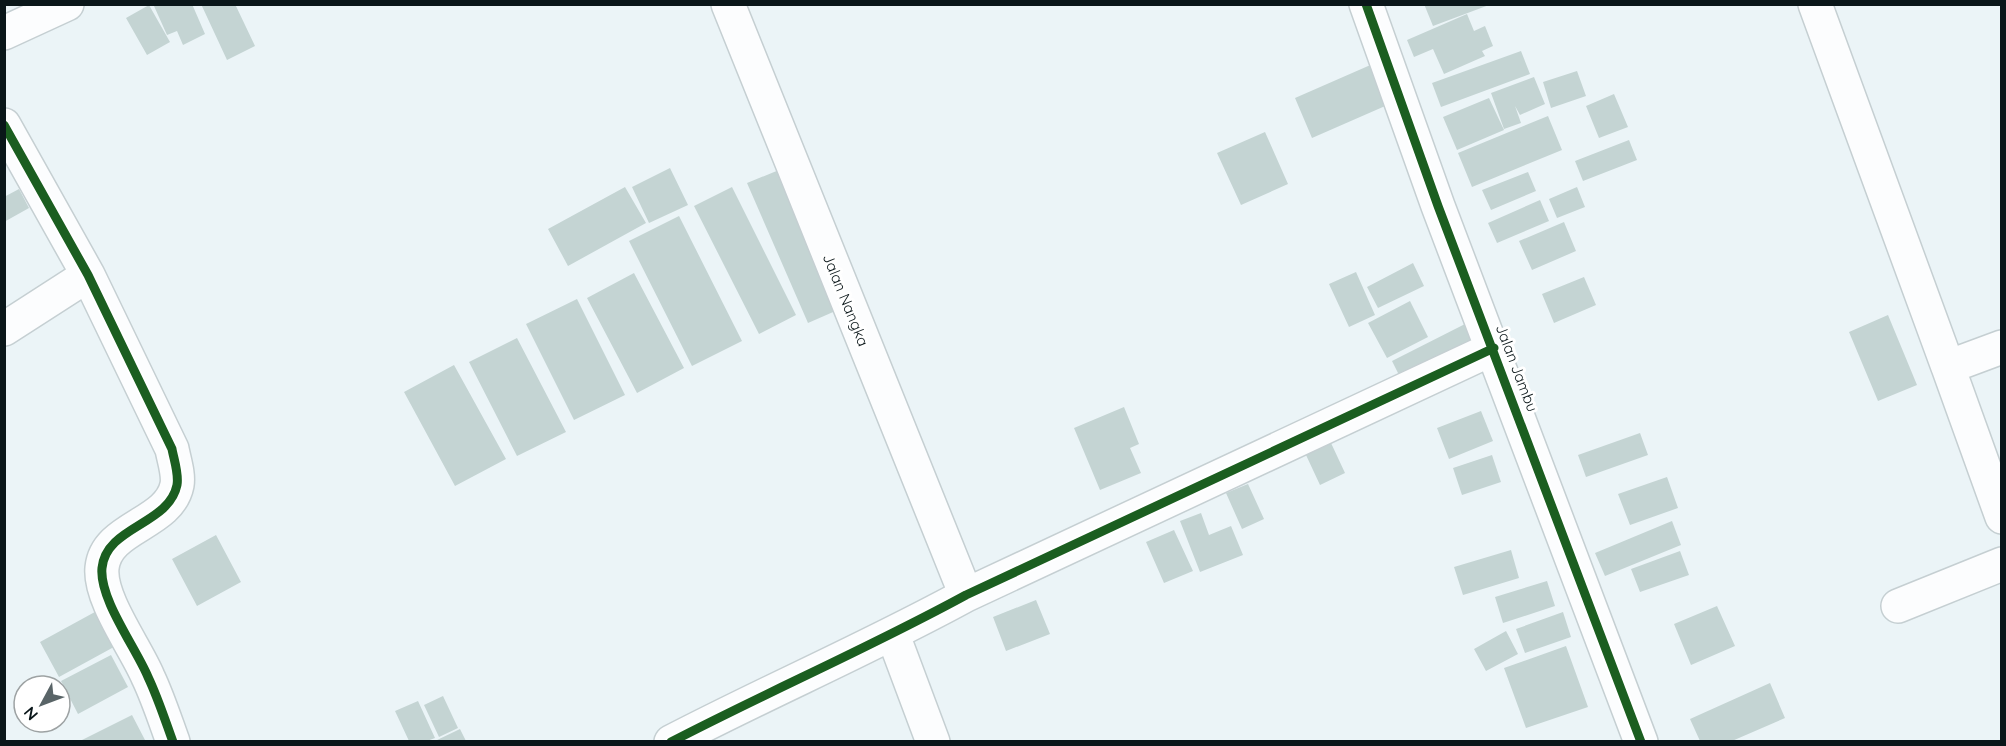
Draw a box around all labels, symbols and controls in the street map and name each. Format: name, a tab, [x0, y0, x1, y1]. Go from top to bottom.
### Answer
street label: Jalan Nangka	[819, 251, 873, 349]
street label: Jalan Jambu	[1492, 322, 1542, 414]
north arrow	[12, 674, 72, 734]
text: N	[19, 703, 42, 725]

